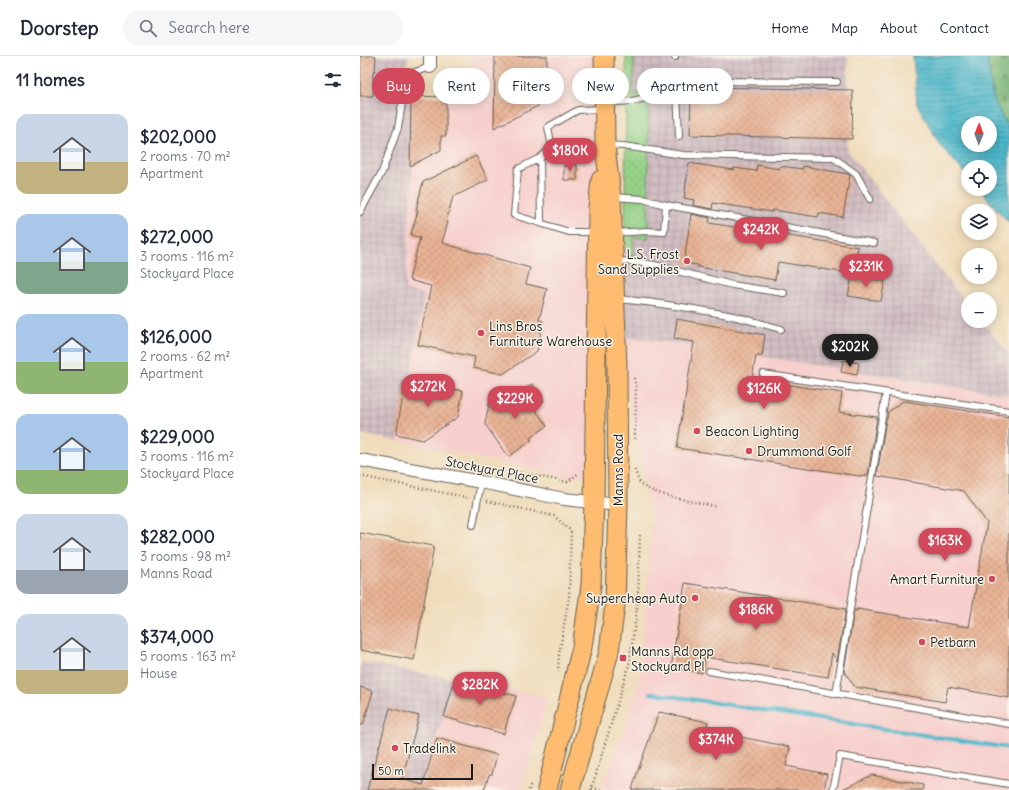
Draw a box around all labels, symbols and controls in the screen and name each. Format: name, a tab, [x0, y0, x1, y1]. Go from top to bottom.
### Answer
search box	[123, 10, 403, 46]
text: Doorstep	[20, 16, 99, 40]
icon: search	[137, 17, 159, 39]
text: Search here	[169, 18, 250, 37]
text: Home	[771, 19, 809, 37]
text: Map	[831, 19, 858, 37]
text: About	[880, 19, 918, 37]
text: Contact	[940, 19, 989, 37]
chip: Buy	[372, 68, 425, 104]
chip: Rent	[433, 68, 490, 104]
chip: Filters	[498, 68, 564, 104]
chip: New	[572, 68, 629, 104]
chip: Apartment	[637, 68, 733, 104]
text: 11 homes	[16, 69, 85, 91]
icon: filters	[322, 69, 344, 91]
north arrow	[961, 116, 997, 152]
map controls	[961, 116, 997, 328]
text: $202,000	[140, 126, 216, 148]
icon: home	[48, 130, 96, 178]
pin: $180K	[542, 138, 598, 172]
text: $180K	[552, 142, 588, 159]
text: 2 rooms · 70 m²	[140, 148, 231, 165]
button: locate	[961, 160, 997, 196]
text: Apartment	[140, 165, 203, 182]
button: layers	[961, 204, 997, 240]
pin: $242K	[733, 217, 789, 251]
text: $242K	[743, 221, 779, 238]
text: $272,000	[140, 226, 214, 248]
icon: home	[48, 230, 96, 278]
place label: L.S. Frost Sand Supplies	[598, 246, 680, 278]
text: 3 rooms · 116 m²	[140, 248, 234, 265]
button: +	[961, 248, 997, 284]
pin: $231K	[838, 254, 894, 288]
marker: L.S. Frost Sand Supplies	[682, 256, 692, 266]
text: $231K	[849, 258, 883, 275]
text: Stockyard Place	[140, 265, 234, 282]
button: −	[961, 292, 997, 328]
place label: Lins Bros Furniture Warehouse	[489, 318, 612, 350]
text: $126,000	[140, 326, 212, 348]
marker: Lins Bros Furniture Warehouse	[476, 328, 486, 338]
icon: home	[48, 330, 96, 378]
pin: $202K	[822, 334, 878, 368]
text: $202K	[831, 338, 869, 355]
text: 2 rooms · 62 m²	[140, 348, 230, 365]
text: Apartment	[140, 365, 203, 382]
pin: $272K	[400, 374, 456, 408]
pin: $126K	[736, 376, 792, 410]
text: $272K	[410, 378, 446, 395]
text: $126K	[747, 380, 781, 397]
pin: $229K	[487, 386, 543, 420]
text: $229K	[497, 390, 533, 407]
place label: Beacon Lighting	[705, 423, 799, 440]
text: $229,000	[140, 426, 215, 448]
marker: Beacon Lighting	[692, 426, 702, 436]
icon: home	[48, 430, 96, 478]
street label: Manns Road	[610, 433, 627, 506]
place label: Drummond Golf	[757, 443, 852, 460]
marker: Drummond Golf	[744, 446, 754, 456]
text: 3 rooms · 116 m²	[140, 448, 234, 465]
street label: Stockyard Place	[444, 453, 540, 487]
text: Stockyard Place	[140, 465, 234, 482]
text: $282,000	[140, 526, 215, 548]
pin: $163K	[917, 528, 973, 562]
icon: home	[48, 530, 96, 578]
text: $163K	[927, 532, 963, 549]
text: 3 rooms · 98 m²	[140, 548, 231, 565]
text: Manns Road	[140, 565, 212, 582]
place label: Amart Furniture	[890, 571, 984, 588]
marker: Amart Furniture	[987, 574, 997, 584]
place label: Supercheap Auto	[586, 590, 687, 607]
marker: Supercheap Auto	[690, 593, 700, 603]
pin: $186K	[728, 597, 784, 631]
text: $186K	[738, 601, 774, 618]
text: $374,000	[140, 626, 214, 648]
icon: home	[48, 630, 96, 678]
place label: Petbarn	[930, 634, 977, 651]
marker: Petbarn	[917, 637, 927, 647]
place label: Manns Rd opp Stockyard Pl	[631, 643, 714, 675]
text: 5 rooms · 163 m²	[140, 648, 236, 665]
marker: Manns Rd opp Stockyard Pl	[618, 653, 628, 663]
text: House	[140, 665, 177, 682]
pin: $282K	[452, 672, 508, 706]
text: $282K	[462, 676, 498, 693]
pin: $374K	[688, 727, 744, 761]
text: $374K	[698, 731, 734, 748]
place label: Tradelink	[403, 740, 456, 757]
marker: Tradelink	[390, 743, 400, 753]
scale bar	[372, 762, 473, 781]
text: 50 m	[378, 764, 404, 778]

